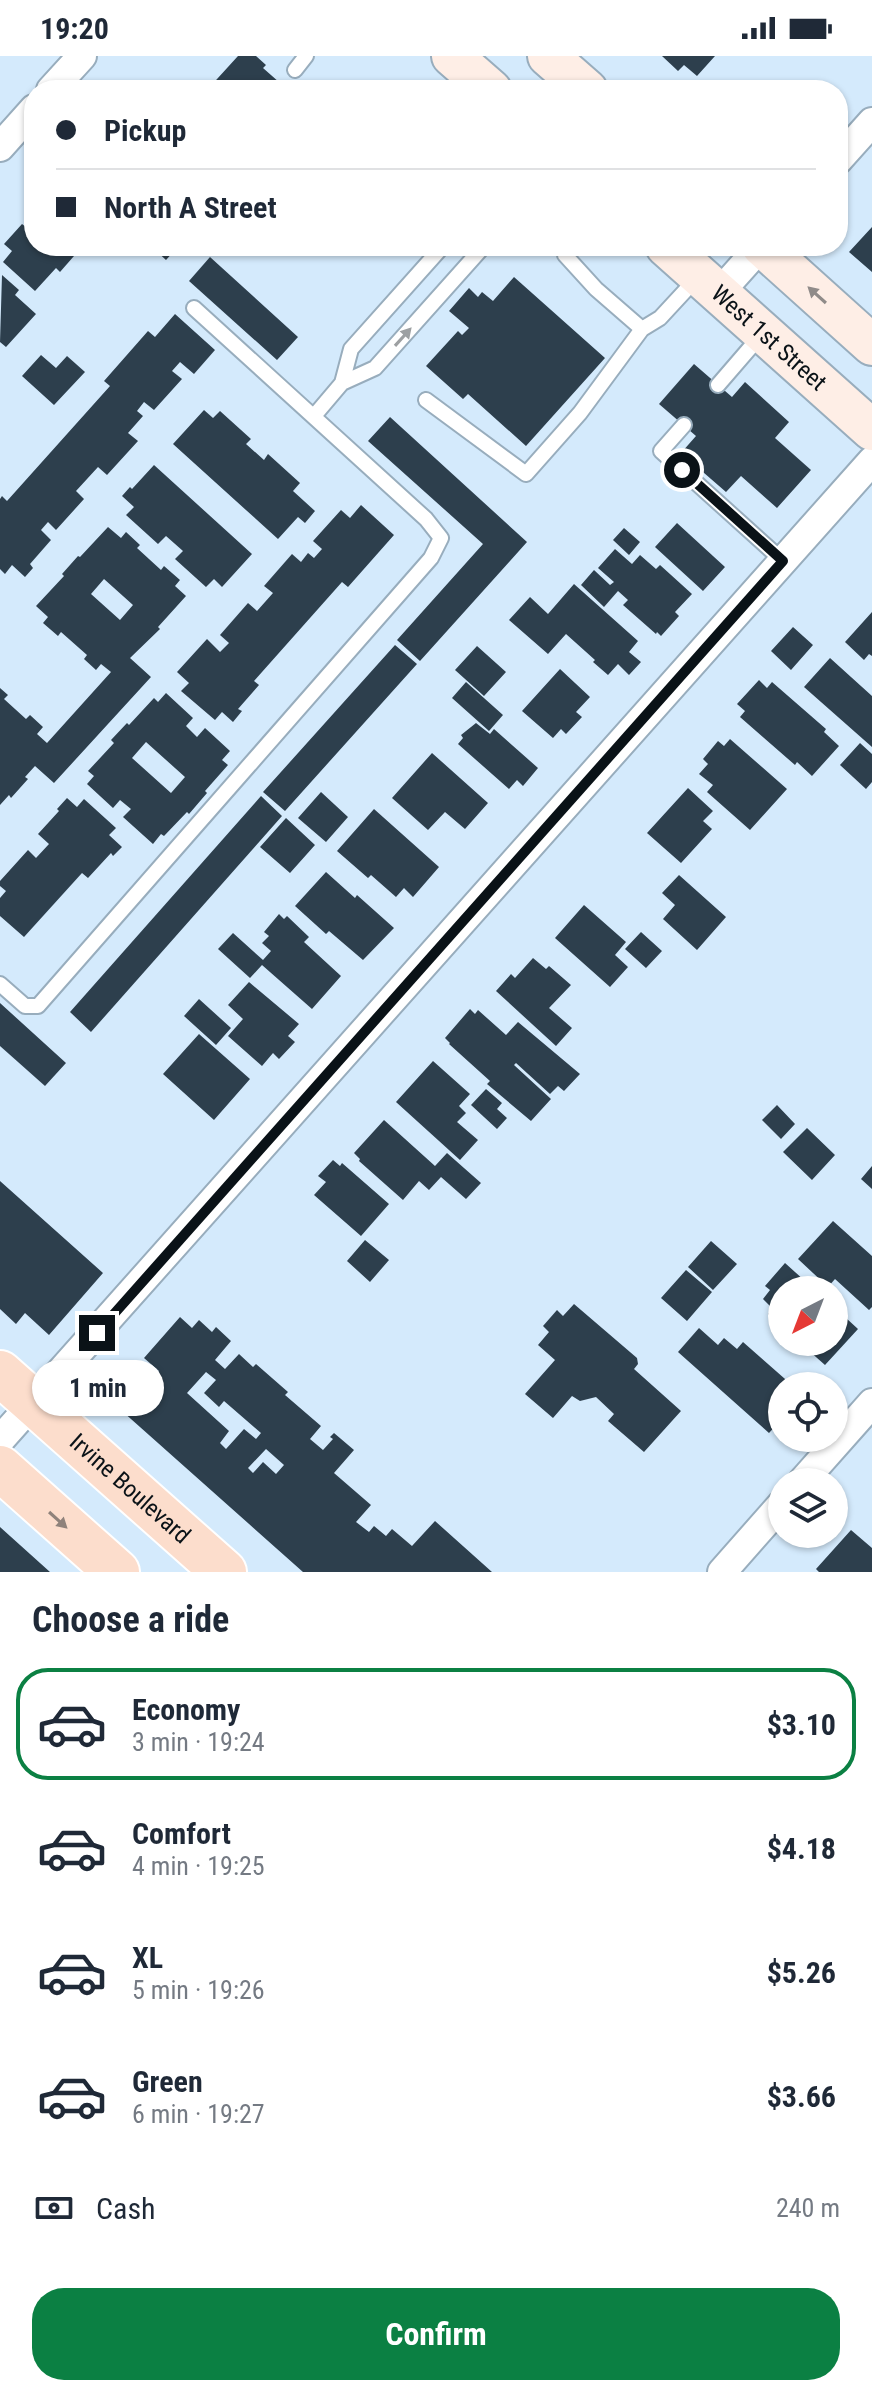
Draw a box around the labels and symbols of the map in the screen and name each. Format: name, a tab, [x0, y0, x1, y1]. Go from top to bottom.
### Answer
street label: West 1st Street	[706, 279, 832, 396]
one-way arrow	[807, 287, 826, 305]
one-way arrow	[393, 327, 411, 346]
route start	[664, 452, 700, 488]
north arrow	[768, 1276, 848, 1356]
route end	[79, 1315, 115, 1351]
callout: 1 min	[31, 1361, 163, 1417]
street label: Irvine Boulevard	[64, 1428, 196, 1549]
one-way arrow	[49, 1510, 68, 1528]

